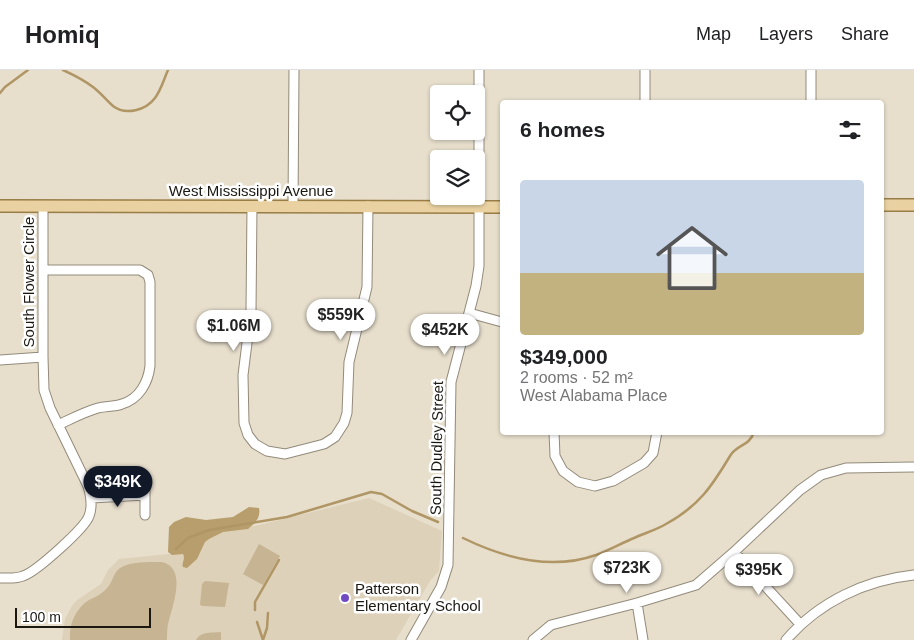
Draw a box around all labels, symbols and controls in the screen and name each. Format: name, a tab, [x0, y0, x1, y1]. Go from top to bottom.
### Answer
text: Homiq	[25, 21, 100, 48]
text: Map	[696, 24, 731, 44]
text: Layers	[759, 24, 813, 44]
text: Share	[841, 24, 889, 44]
map controls	[430, 85, 485, 205]
button: locate	[430, 85, 485, 140]
icon: filters	[836, 116, 864, 144]
text: 6 homes	[520, 118, 605, 141]
button: layers	[430, 150, 485, 205]
street label: West Mississippi Avenue	[169, 182, 333, 199]
icon: home	[647, 213, 737, 303]
street label: South Flower Circle	[20, 217, 37, 347]
pin: $559K	[306, 298, 376, 341]
text: $559K	[317, 306, 365, 323]
pin: $1.06M	[193, 310, 275, 352]
pin: $452K	[410, 314, 480, 356]
text: $1.06M	[207, 317, 261, 334]
text: $452K	[421, 321, 469, 338]
text: $349,000	[520, 345, 608, 368]
text: 2 rooms · 52 m²	[520, 369, 633, 386]
street label: South Dudley Street	[427, 380, 446, 515]
text: West Alabama Place	[520, 387, 667, 404]
pin: $349K	[83, 466, 153, 508]
text: $349K	[94, 473, 142, 490]
pin: $723K	[592, 552, 662, 594]
pin: $395K	[724, 554, 794, 596]
text: $723K	[603, 559, 651, 576]
text: $395K	[735, 561, 783, 578]
place label: Patterson Elementary School	[355, 580, 481, 614]
marker: Patterson Elementary School	[339, 592, 351, 604]
scale bar	[15, 605, 151, 628]
text: 100 m	[22, 609, 61, 625]

